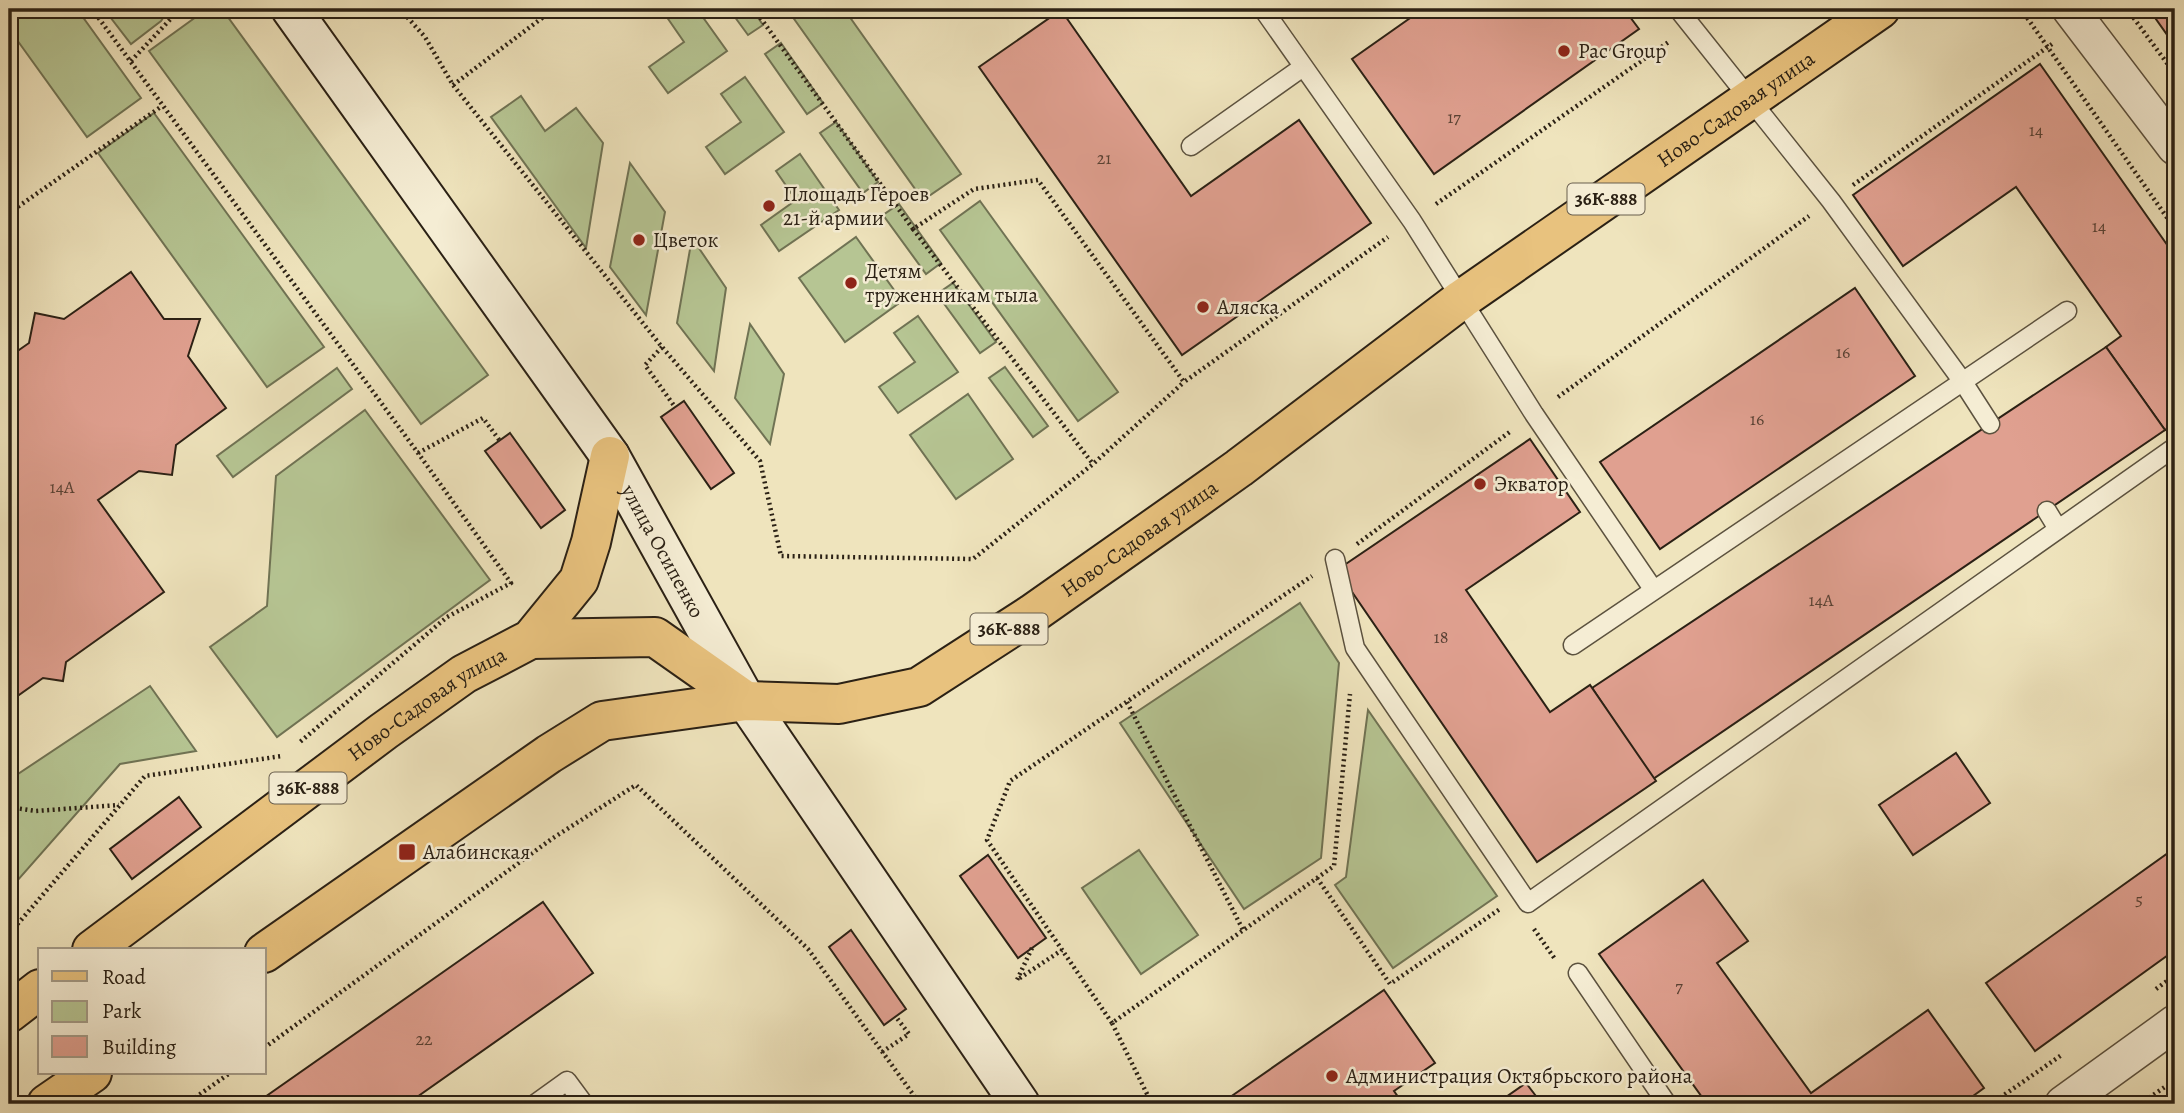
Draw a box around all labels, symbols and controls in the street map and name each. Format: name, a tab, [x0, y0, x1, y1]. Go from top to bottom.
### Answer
place label: Pac Group	[1578, 37, 1666, 65]
marker: Pac Group	[1556, 43, 1572, 59]
street label: Ново-Садовая улица	[1651, 44, 1820, 174]
house number: 17	[1447, 105, 1461, 129]
house number: 14	[2029, 118, 2043, 142]
house number: 21	[1097, 146, 1111, 170]
place label: Площадь Героев 21-й армии	[783, 180, 929, 232]
road number: 36К-888	[1568, 183, 1644, 214]
marker: Площадь Героев 21-й армии	[761, 198, 777, 214]
house number: 14	[2092, 214, 2106, 238]
place label: Цветок	[653, 226, 718, 254]
marker: Цветок	[631, 232, 647, 248]
place label: Детям труженникам тыла	[865, 257, 1038, 309]
marker: Детям труженникам тыла	[843, 275, 859, 291]
place label: Аляска	[1216, 293, 1279, 321]
marker: Аляска	[1195, 299, 1211, 315]
house number: 16	[1836, 340, 1850, 364]
house number: 16	[1750, 407, 1764, 431]
place label: Экватор	[1494, 470, 1569, 498]
street label: Ново-Садовая улица	[1055, 473, 1224, 603]
house number: 14А	[50, 475, 75, 499]
marker: Экватор	[1472, 476, 1488, 492]
street label: улица Осипенко	[614, 479, 711, 623]
house number: 14А	[1809, 588, 1834, 612]
road number: 36К-888	[970, 614, 1048, 644]
house number: 18	[1434, 625, 1448, 649]
street label: Ново-Садовая улица	[342, 640, 511, 767]
road number: 36К-888	[270, 772, 346, 804]
place label: Алабинская	[422, 838, 530, 866]
marker: Алабинская	[397, 842, 417, 862]
house number: 5	[2135, 887, 2143, 911]
legend	[38, 948, 266, 1074]
text: Road	[102, 963, 146, 991]
house number: 7	[1675, 974, 1683, 998]
text: Park	[102, 997, 142, 1025]
house number: 22	[415, 1027, 433, 1051]
text: Building	[102, 1033, 177, 1061]
place label: Администрация Октябрьского района	[1345, 1062, 1693, 1090]
marker: Администрация Октябрьского района	[1324, 1068, 1340, 1084]

